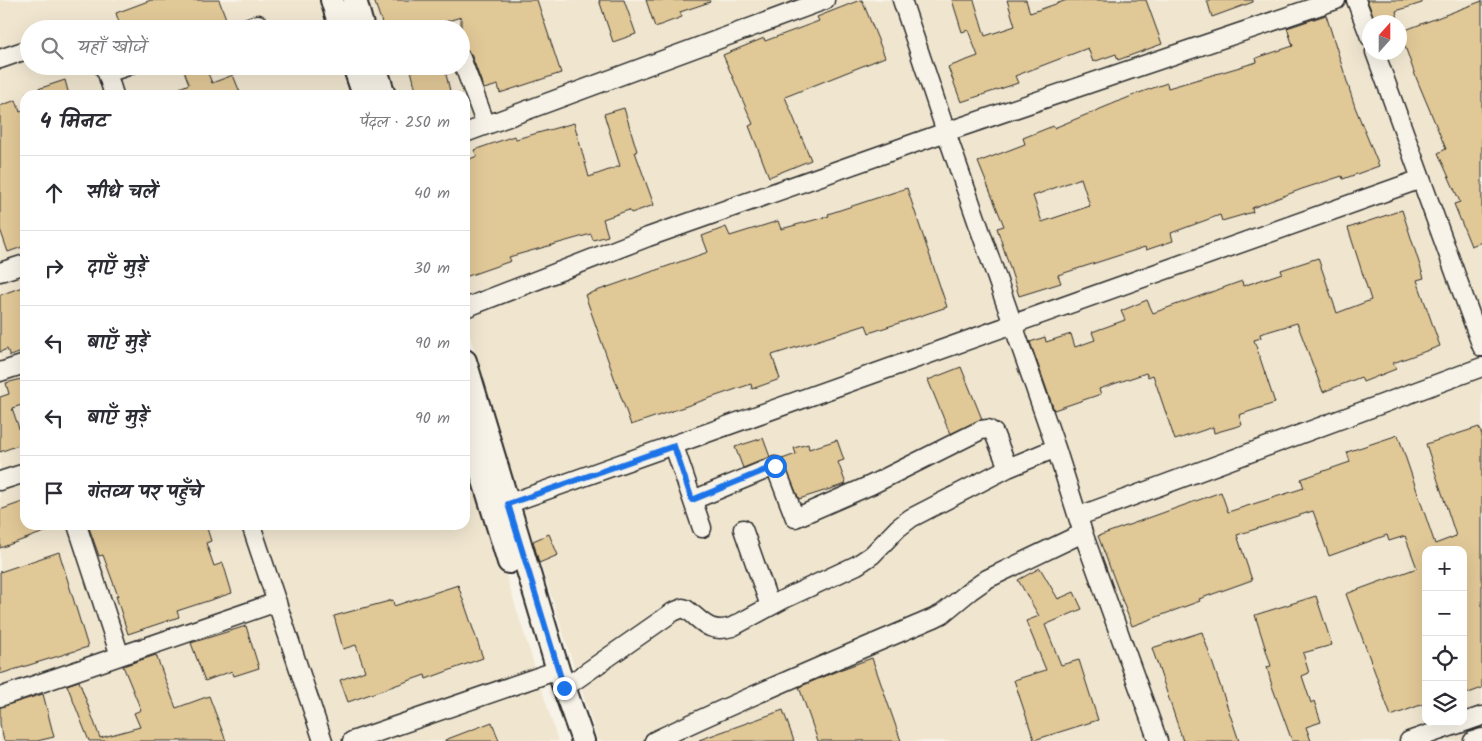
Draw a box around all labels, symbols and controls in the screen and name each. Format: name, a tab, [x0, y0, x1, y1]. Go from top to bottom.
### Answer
north arrow	[1362, 15, 1407, 60]
search box	[20, 20, 470, 75]
text: यहाँ खोजें	[78, 33, 147, 63]
icon: search	[38, 34, 66, 62]
text: 4 मिनट	[40, 106, 107, 139]
text: पैदल · 250 m	[360, 110, 450, 135]
text: सीधे चलें	[87, 178, 157, 208]
icon: ahead	[40, 179, 68, 207]
text: 40 m	[414, 181, 450, 206]
text: दाएँ मुड़ें	[87, 253, 146, 283]
icon: right	[40, 254, 68, 282]
text: 30 m	[414, 256, 450, 281]
text: बाएँ मुड़ें	[87, 328, 148, 358]
icon: left	[40, 329, 68, 357]
text: 90 m	[415, 331, 450, 356]
text: बाएँ मुड़ें	[87, 403, 148, 433]
icon: left	[40, 404, 68, 432]
text: 90 m	[415, 406, 450, 431]
route start	[764, 455, 787, 478]
text: गंतव्य पर पहुँचे	[87, 478, 202, 508]
icon: arrive	[40, 479, 68, 507]
map controls	[1422, 546, 1467, 726]
button: +	[1422, 546, 1467, 591]
button: −	[1422, 591, 1467, 636]
button: locate	[1422, 636, 1467, 681]
route end	[553, 677, 576, 700]
button: layers	[1422, 681, 1467, 726]

